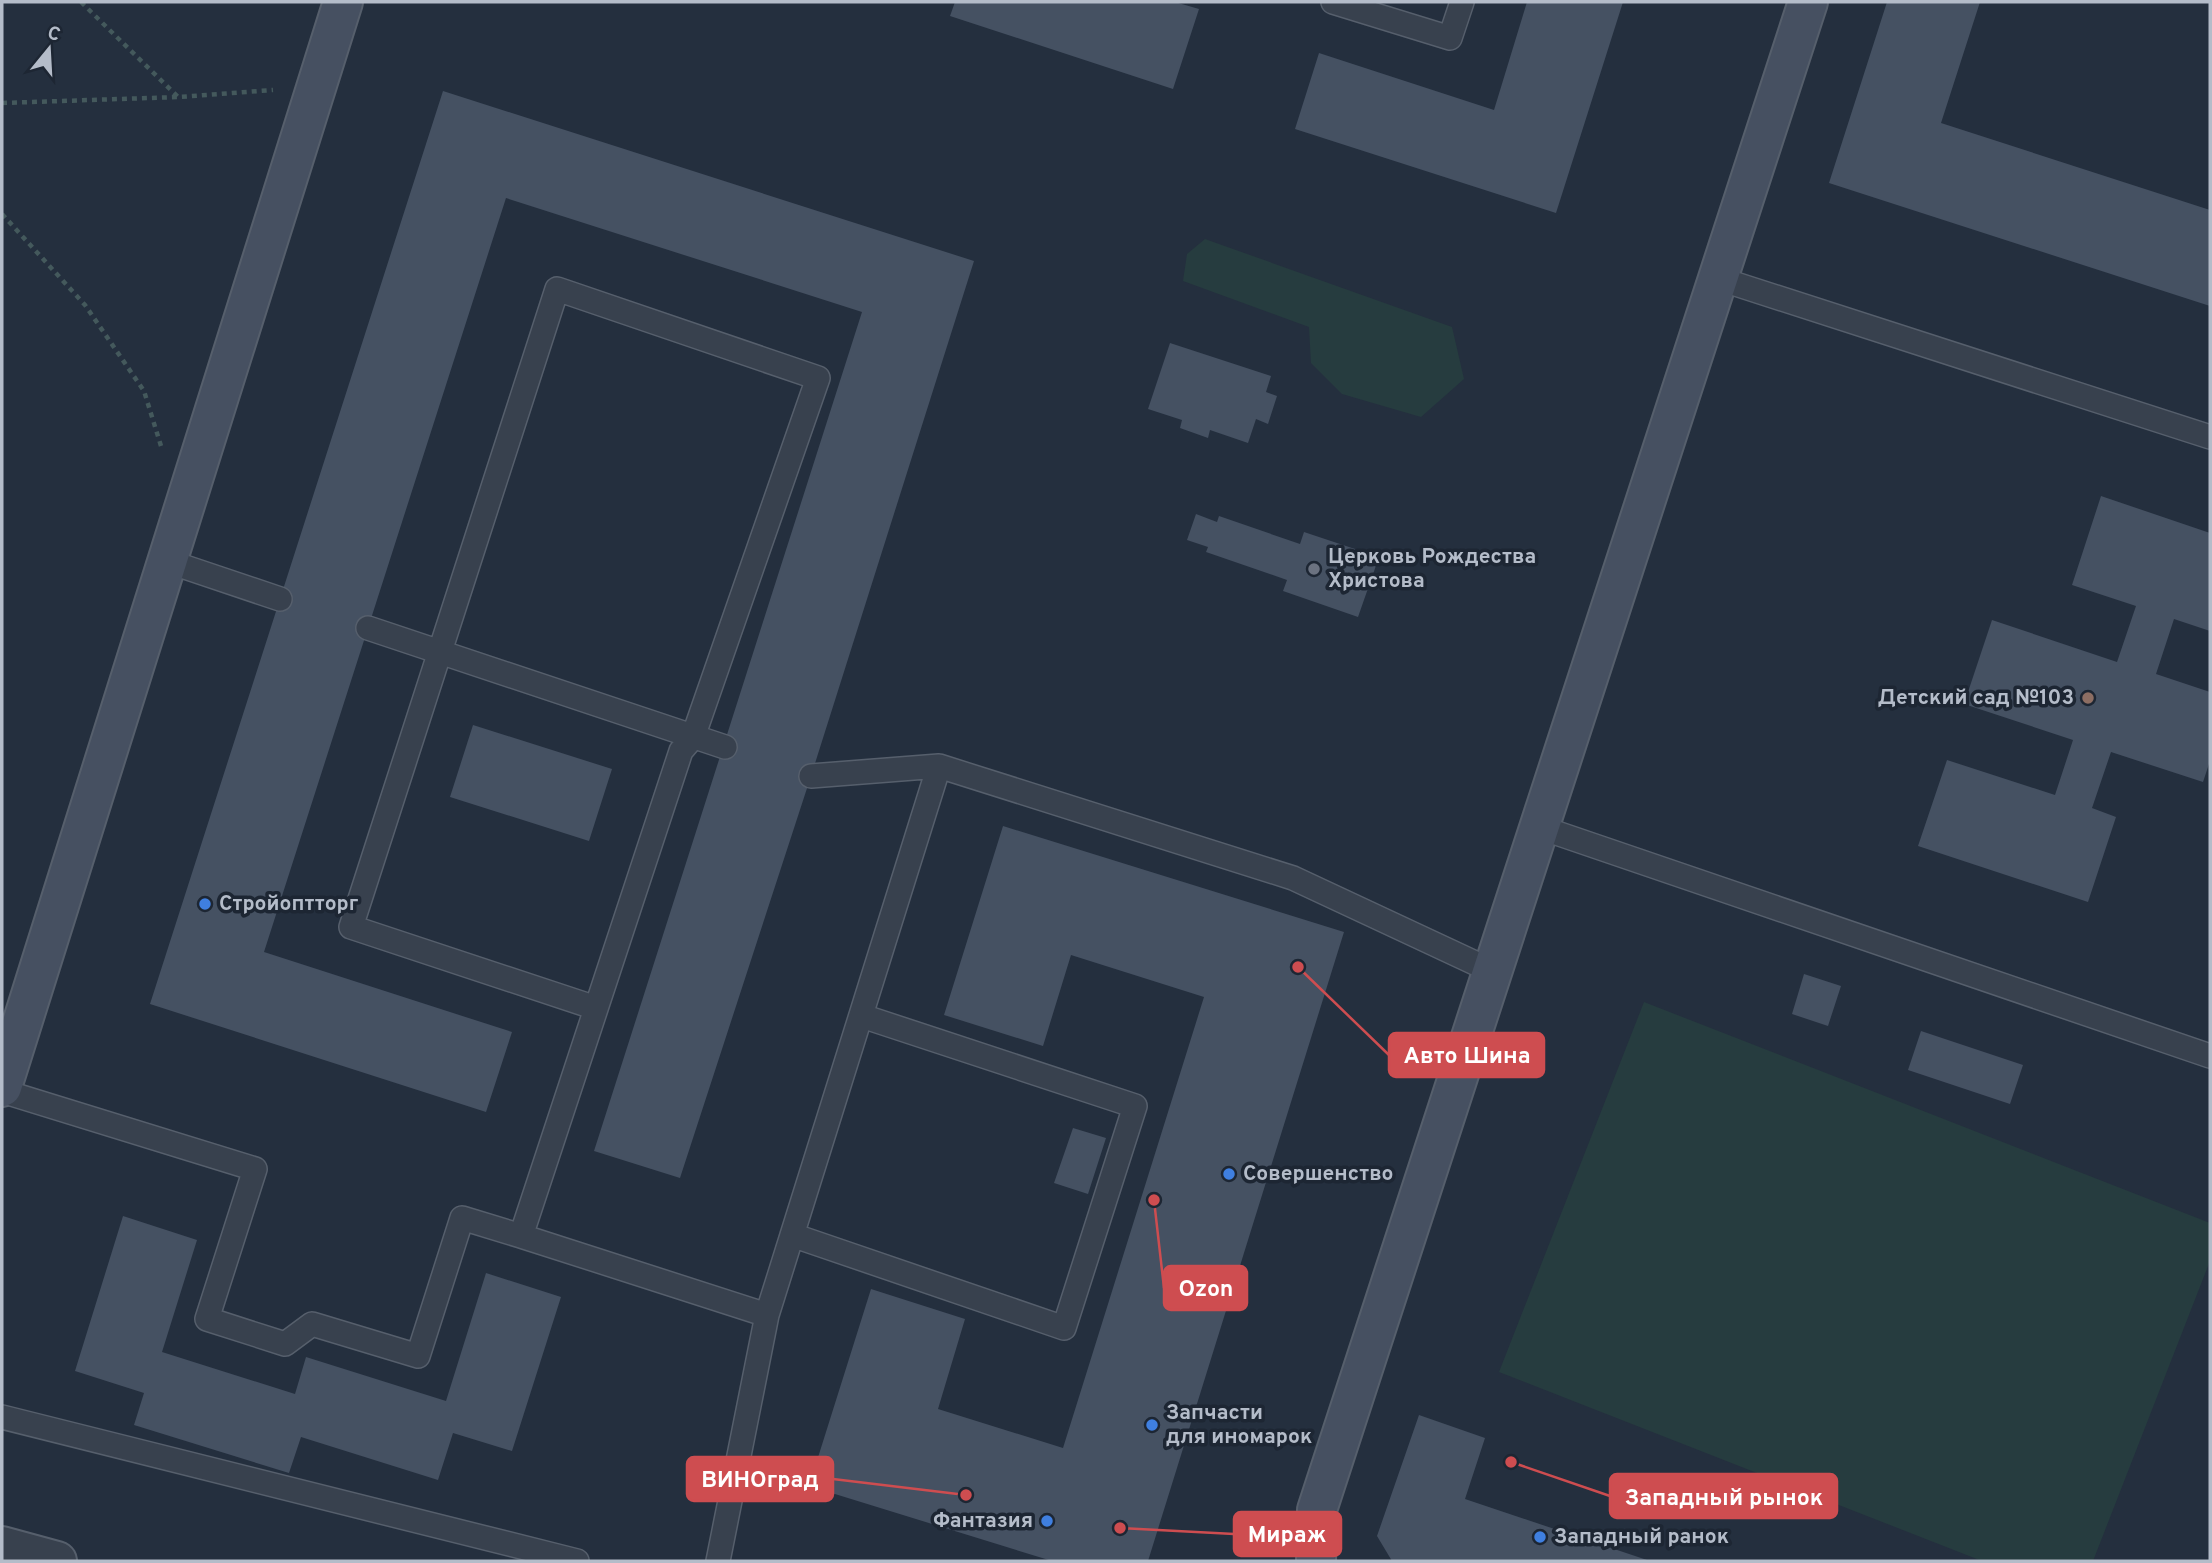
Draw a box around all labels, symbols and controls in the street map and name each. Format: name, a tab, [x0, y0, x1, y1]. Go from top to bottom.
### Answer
north arrow	[14, 14, 84, 84]
text: С	[44, 21, 63, 48]
place label: Церковь Рождества Христова	[1328, 544, 1536, 595]
marker: Церковь Рождества Христова	[1306, 561, 1322, 577]
place label: Детский сад №103	[1878, 685, 2074, 712]
marker: Детский сад №103	[2080, 690, 2096, 706]
place label: Стройоптторг	[219, 891, 359, 918]
marker: Стройоптторг	[197, 896, 213, 912]
callout: Авто Шина	[1389, 1033, 1544, 1077]
text: Авто Шина	[1403, 1043, 1531, 1072]
place label: Совершенство	[1243, 1161, 1394, 1188]
marker: Совершенство	[1221, 1166, 1237, 1182]
callout: Ozon	[1164, 1266, 1247, 1310]
text: Ozon	[1179, 1276, 1233, 1305]
place label: Запчасти для иномарок	[1166, 1400, 1312, 1451]
marker: Запчасти для иномарок	[1144, 1417, 1160, 1433]
callout: ВИНОград	[687, 1457, 833, 1501]
text: ВИНОград	[701, 1467, 819, 1496]
callout: Западный рынок	[1610, 1474, 1837, 1518]
text: Западный рынок	[1625, 1485, 1823, 1514]
place label: Фантазия	[933, 1508, 1033, 1535]
callout: Мираж	[1234, 1512, 1341, 1556]
marker: Фантазия	[1039, 1513, 1055, 1529]
text: Мираж	[1248, 1522, 1326, 1551]
place label: Западный ранок	[1554, 1524, 1729, 1551]
marker: Западный ранок	[1532, 1529, 1548, 1545]

